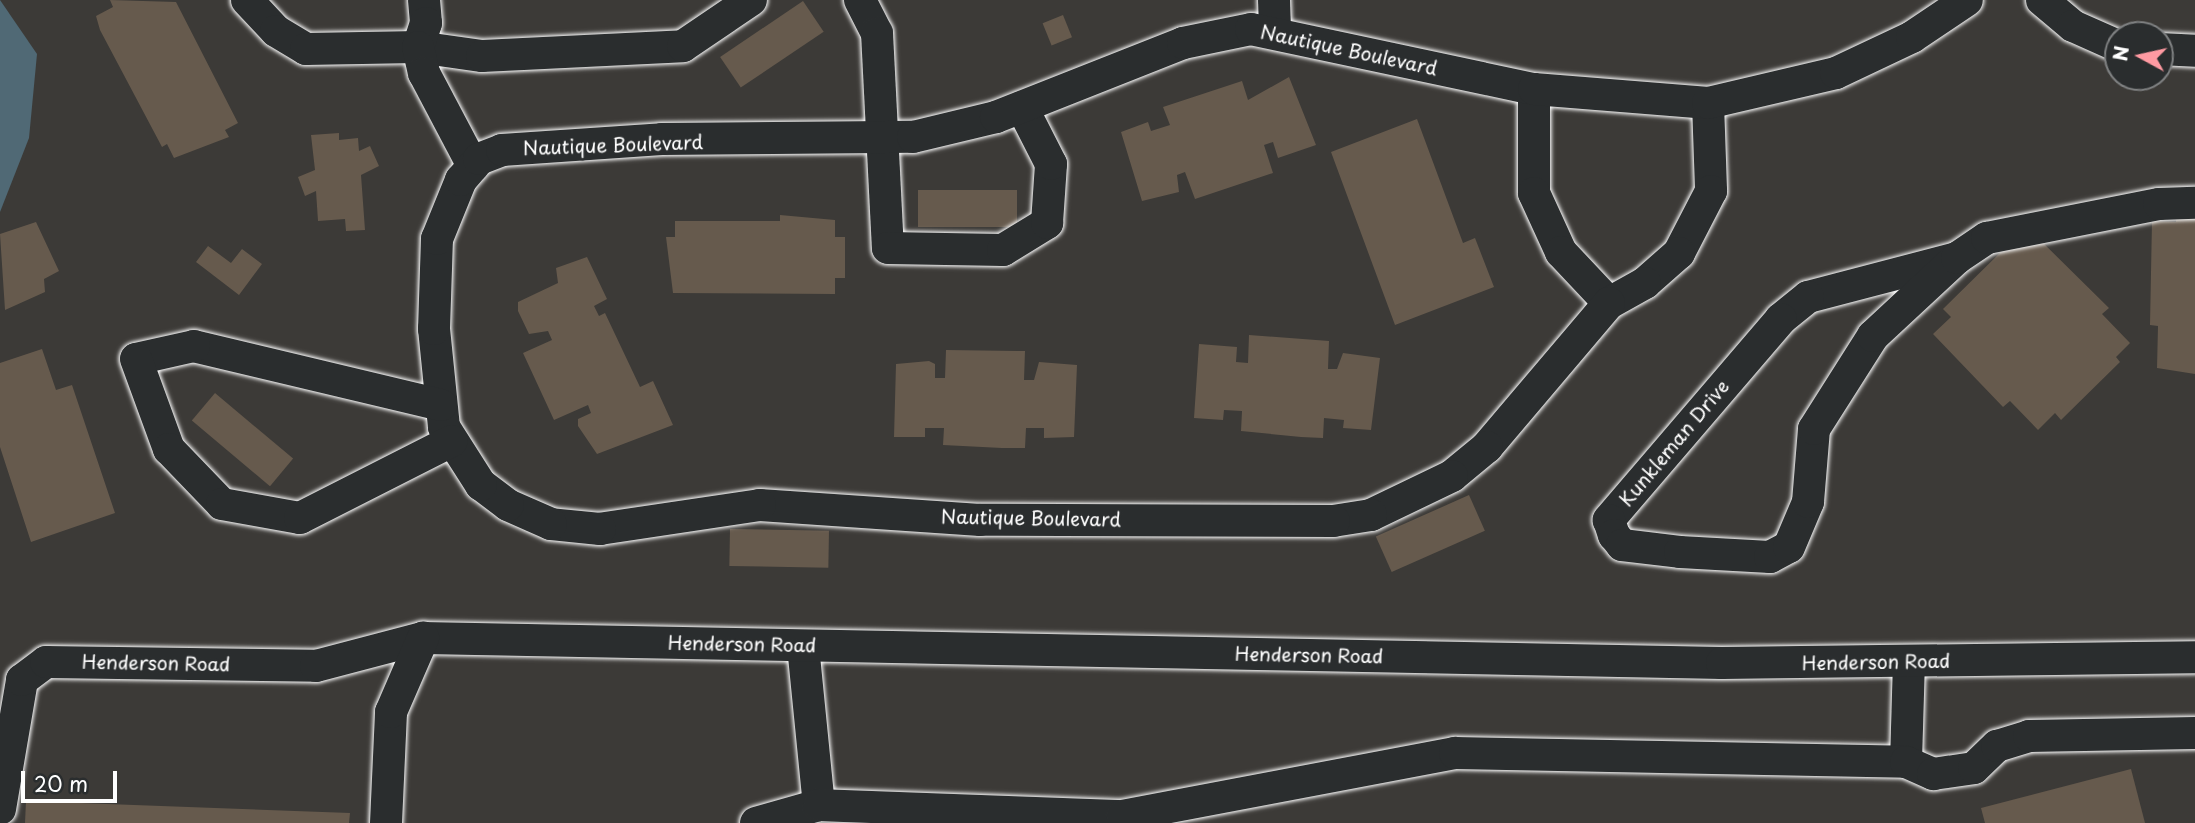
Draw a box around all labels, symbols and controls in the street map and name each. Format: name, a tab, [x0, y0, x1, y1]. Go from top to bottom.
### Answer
street label: Nautique Boulevard	[1258, 20, 1440, 80]
north arrow	[2104, 21, 2174, 91]
text: N	[2105, 44, 2135, 63]
street label: Nautique Boulevard	[522, 130, 704, 160]
street label: Kunkleman Drive	[1615, 375, 1733, 511]
street label: Nautique Boulevard	[941, 505, 1121, 531]
street label: Henderson Road	[667, 631, 817, 657]
street label: Henderson Road	[1234, 642, 1384, 668]
street label: Henderson Road	[1801, 649, 1951, 675]
street label: Henderson Road	[81, 650, 231, 676]
scale bar	[24, 756, 121, 800]
text: 20 m	[34, 767, 88, 799]

